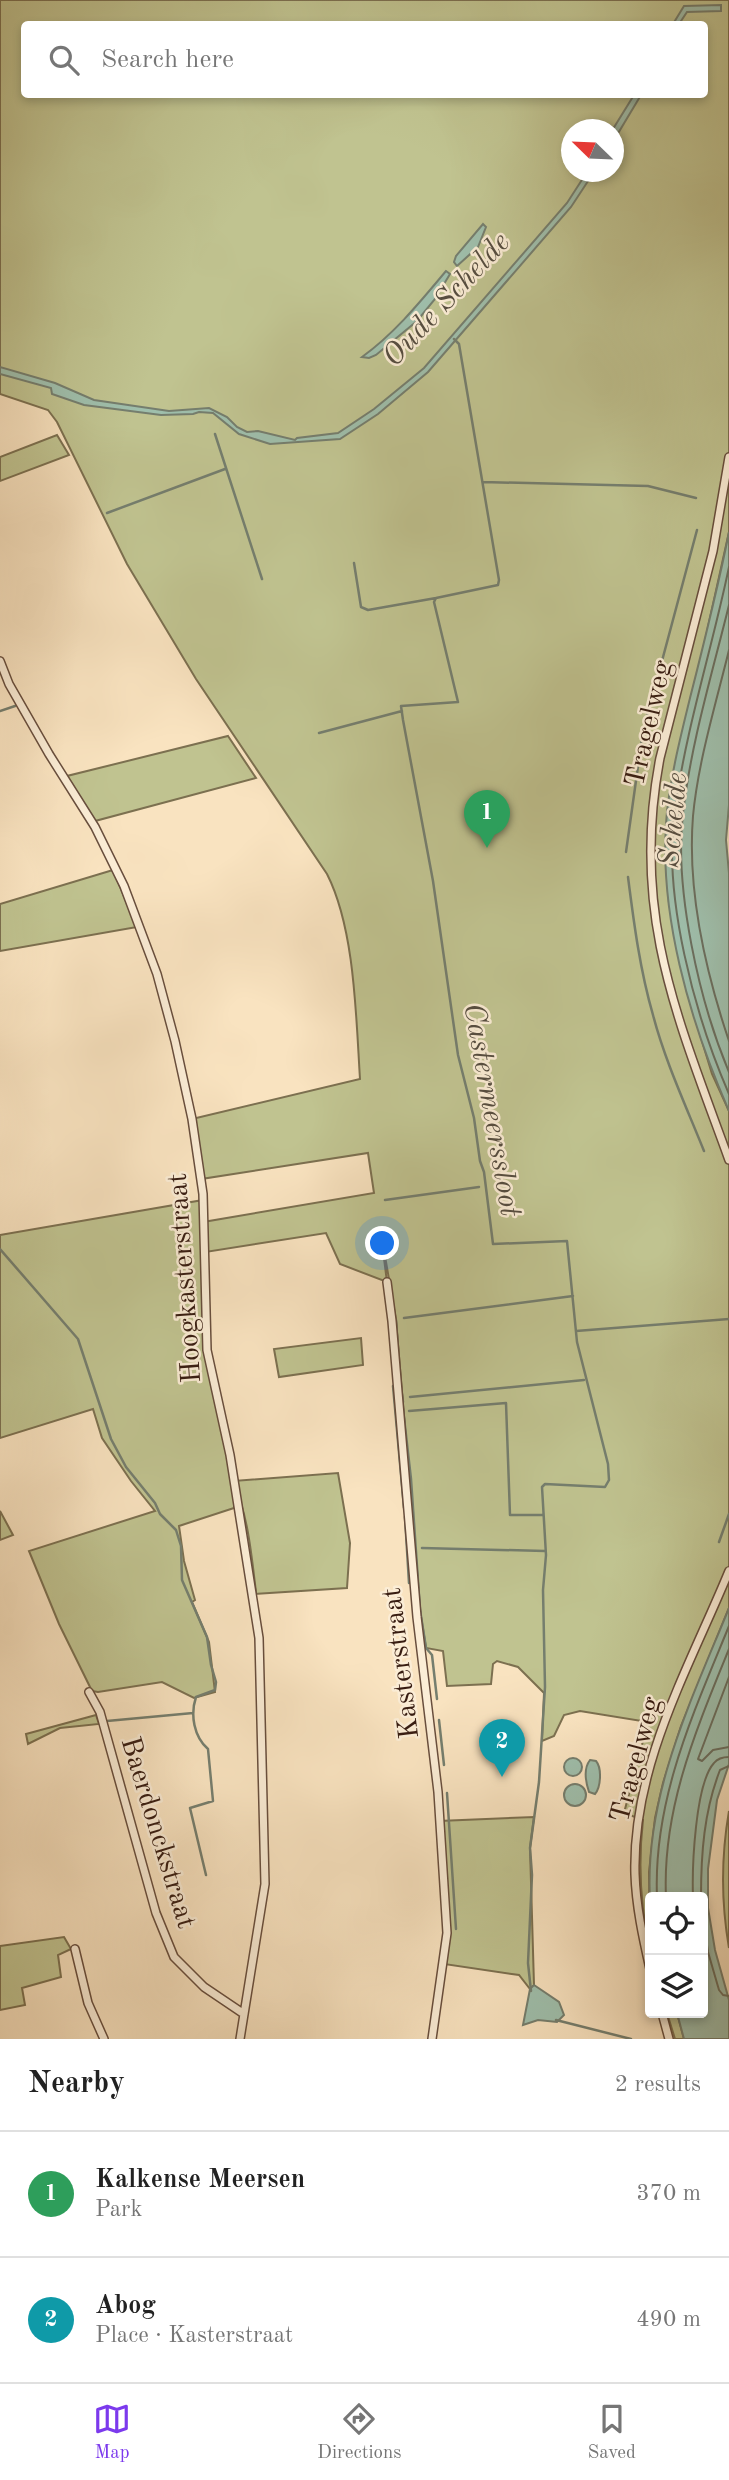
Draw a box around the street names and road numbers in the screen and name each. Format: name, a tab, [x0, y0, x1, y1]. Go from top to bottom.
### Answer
street label: Tragelweg	[622, 658, 678, 790]
street label: Hoogkasterstraat	[165, 1172, 207, 1384]
street label: Kasterstraat	[379, 1586, 425, 1740]
street label: Tragelweg	[607, 1694, 667, 1826]
street label: Baerdonckstraat	[115, 1734, 199, 1932]

